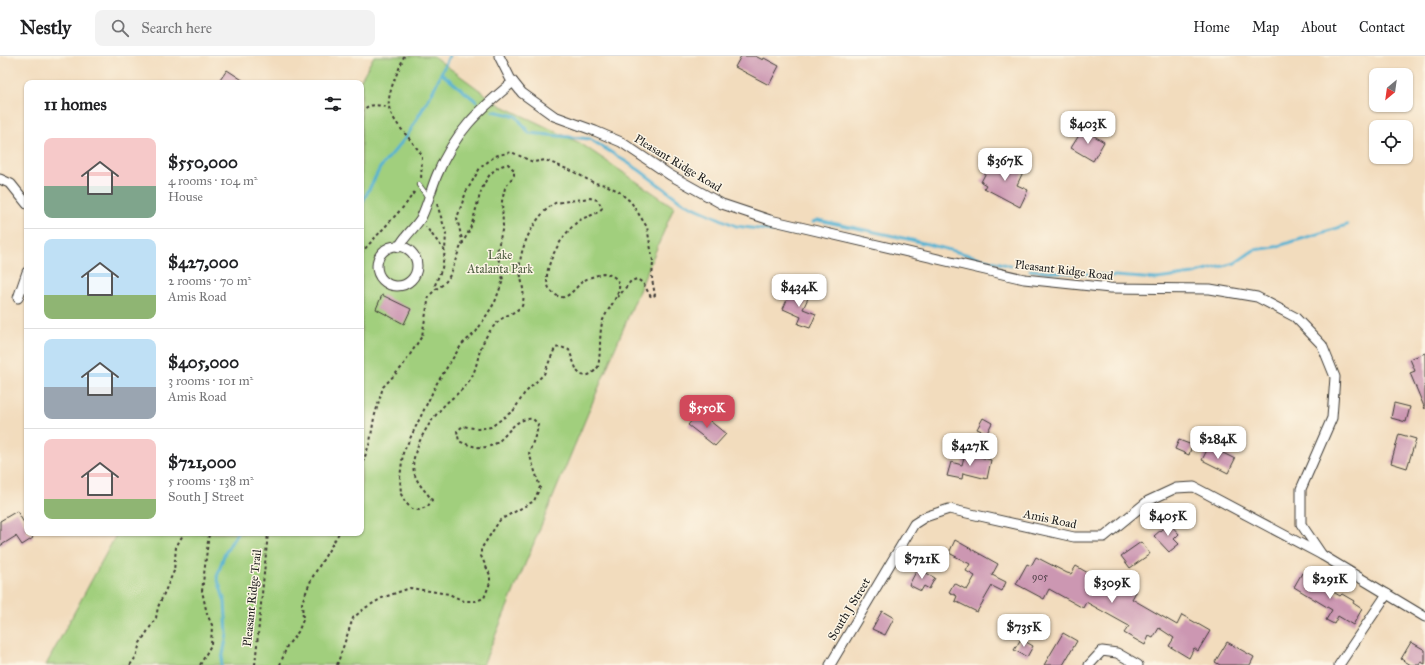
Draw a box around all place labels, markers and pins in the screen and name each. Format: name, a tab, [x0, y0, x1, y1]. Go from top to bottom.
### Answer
pin: $403K	[1060, 111, 1116, 145]
pin: $367K	[977, 148, 1033, 182]
pin: $434K	[771, 274, 827, 308]
pin: $550K	[679, 395, 735, 429]
pin: $284K	[1190, 426, 1246, 460]
pin: $427K	[942, 433, 998, 467]
pin: $405K	[1140, 503, 1196, 537]
pin: $721K	[894, 546, 950, 580]
pin: $291K	[1302, 566, 1358, 600]
pin: $309K	[1084, 570, 1140, 604]
pin: $735K	[996, 614, 1052, 648]

